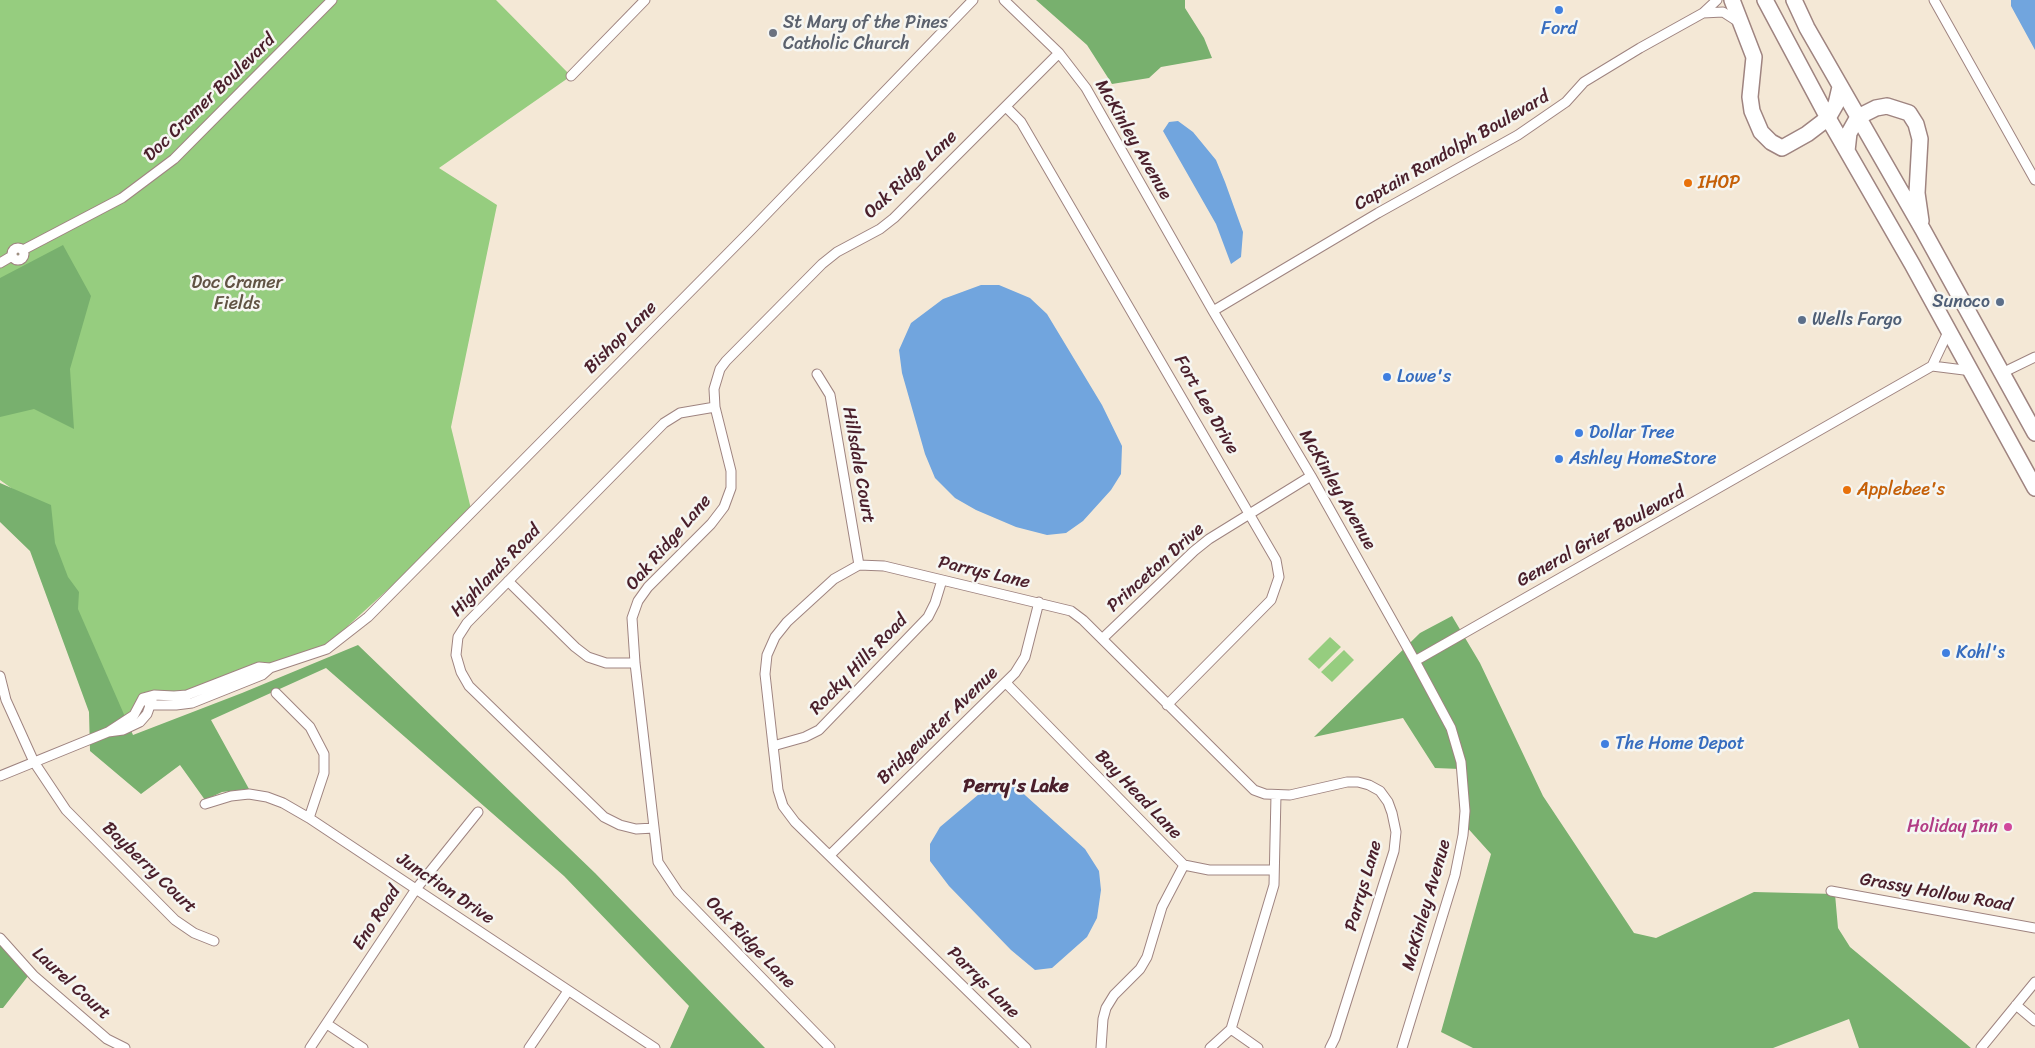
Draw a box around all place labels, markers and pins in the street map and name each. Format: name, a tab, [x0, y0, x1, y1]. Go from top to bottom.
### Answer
marker: Ford	[1553, 4, 1565, 16]
place label: St Mary of the Pines Catholic Church	[783, 12, 948, 54]
place label: Ford	[1541, 18, 1577, 40]
marker: St Mary of the Pines Catholic Church	[767, 27, 779, 39]
place label: IHOP	[1698, 172, 1740, 194]
marker: IHOP	[1682, 177, 1694, 189]
place label: Sunoco	[1932, 291, 1990, 313]
marker: Sunoco	[1994, 296, 2006, 308]
place label: Wells Fargo	[1812, 309, 1902, 331]
marker: Wells Fargo	[1796, 314, 1808, 326]
place label: Lowe's	[1397, 366, 1451, 388]
marker: Lowe's	[1381, 371, 1393, 383]
place label: Dollar Tree	[1589, 422, 1675, 444]
marker: Dollar Tree	[1573, 427, 1585, 439]
place label: Ashley HomeStore	[1569, 448, 1717, 470]
marker: Ashley HomeStore	[1553, 453, 1565, 465]
place label: Applebee's	[1857, 479, 1945, 501]
marker: Applebee's	[1841, 484, 1853, 496]
place label: Kohl's	[1956, 642, 2005, 664]
marker: Kohl's	[1940, 647, 1952, 659]
place label: The Home Depot	[1615, 733, 1745, 755]
marker: The Home Depot	[1599, 738, 1611, 750]
place label: Holiday Inn	[1907, 816, 1998, 838]
marker: Holiday Inn	[2002, 821, 2014, 833]

